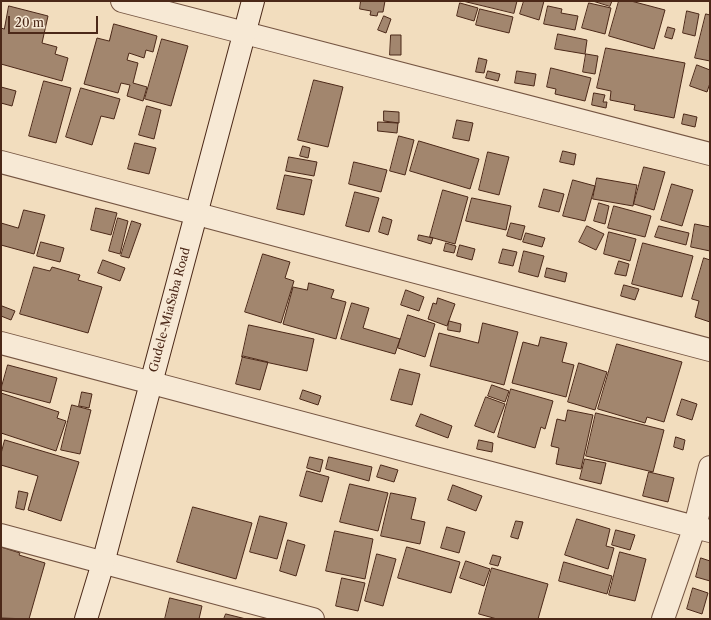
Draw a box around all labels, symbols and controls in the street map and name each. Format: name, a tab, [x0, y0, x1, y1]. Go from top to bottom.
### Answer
scale bar	[10, 8, 100, 34]
text: 20 m	[15, 15, 44, 30]
street label: Gudele-MiaSaba Road	[146, 246, 194, 374]

